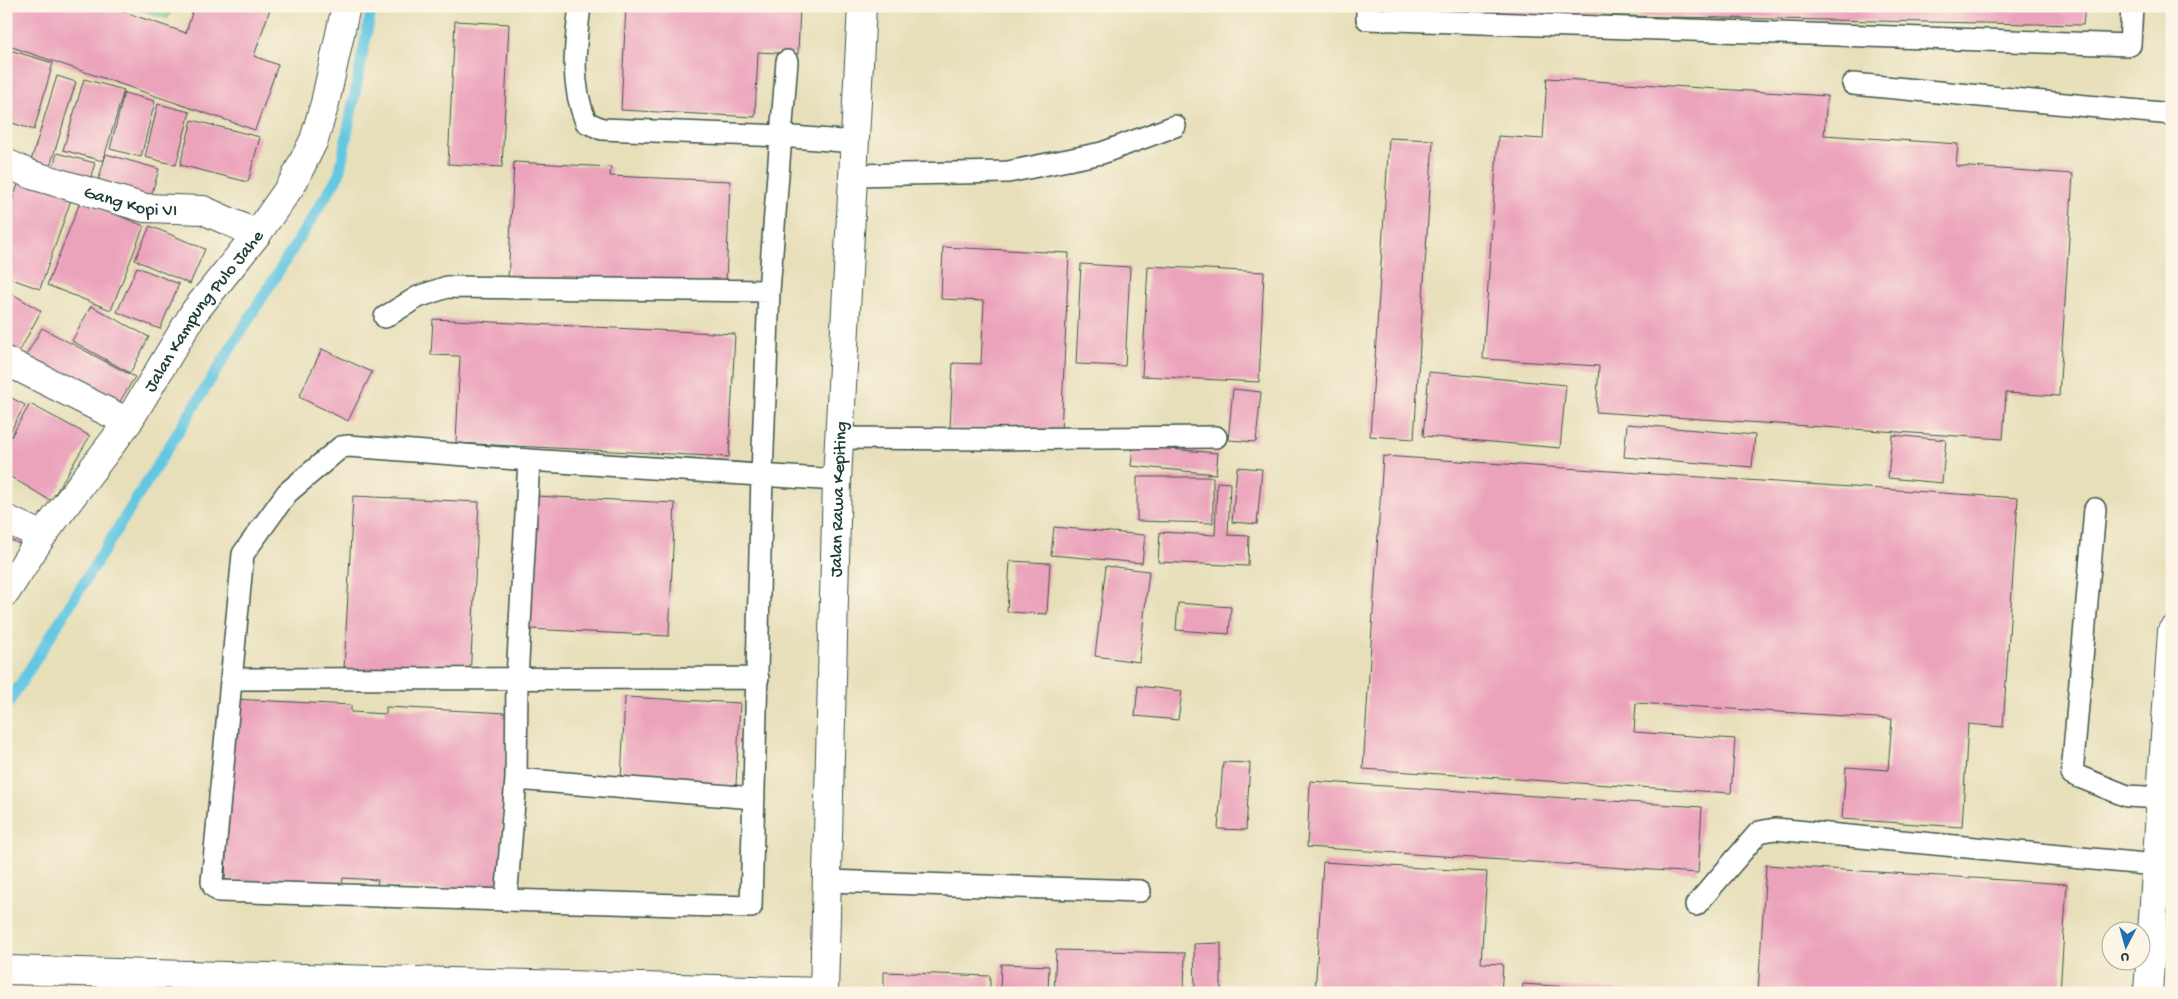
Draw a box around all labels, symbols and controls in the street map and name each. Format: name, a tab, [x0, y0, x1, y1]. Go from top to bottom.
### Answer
street label: Gang Kopi VI	[81, 183, 177, 222]
street label: Jalan Kampung Pulo Jahe	[141, 226, 269, 396]
street label: Jalan Rawa Kepiting	[827, 421, 853, 577]
north arrow	[2100, 922, 2150, 972]
text: U	[2120, 948, 2130, 965]

